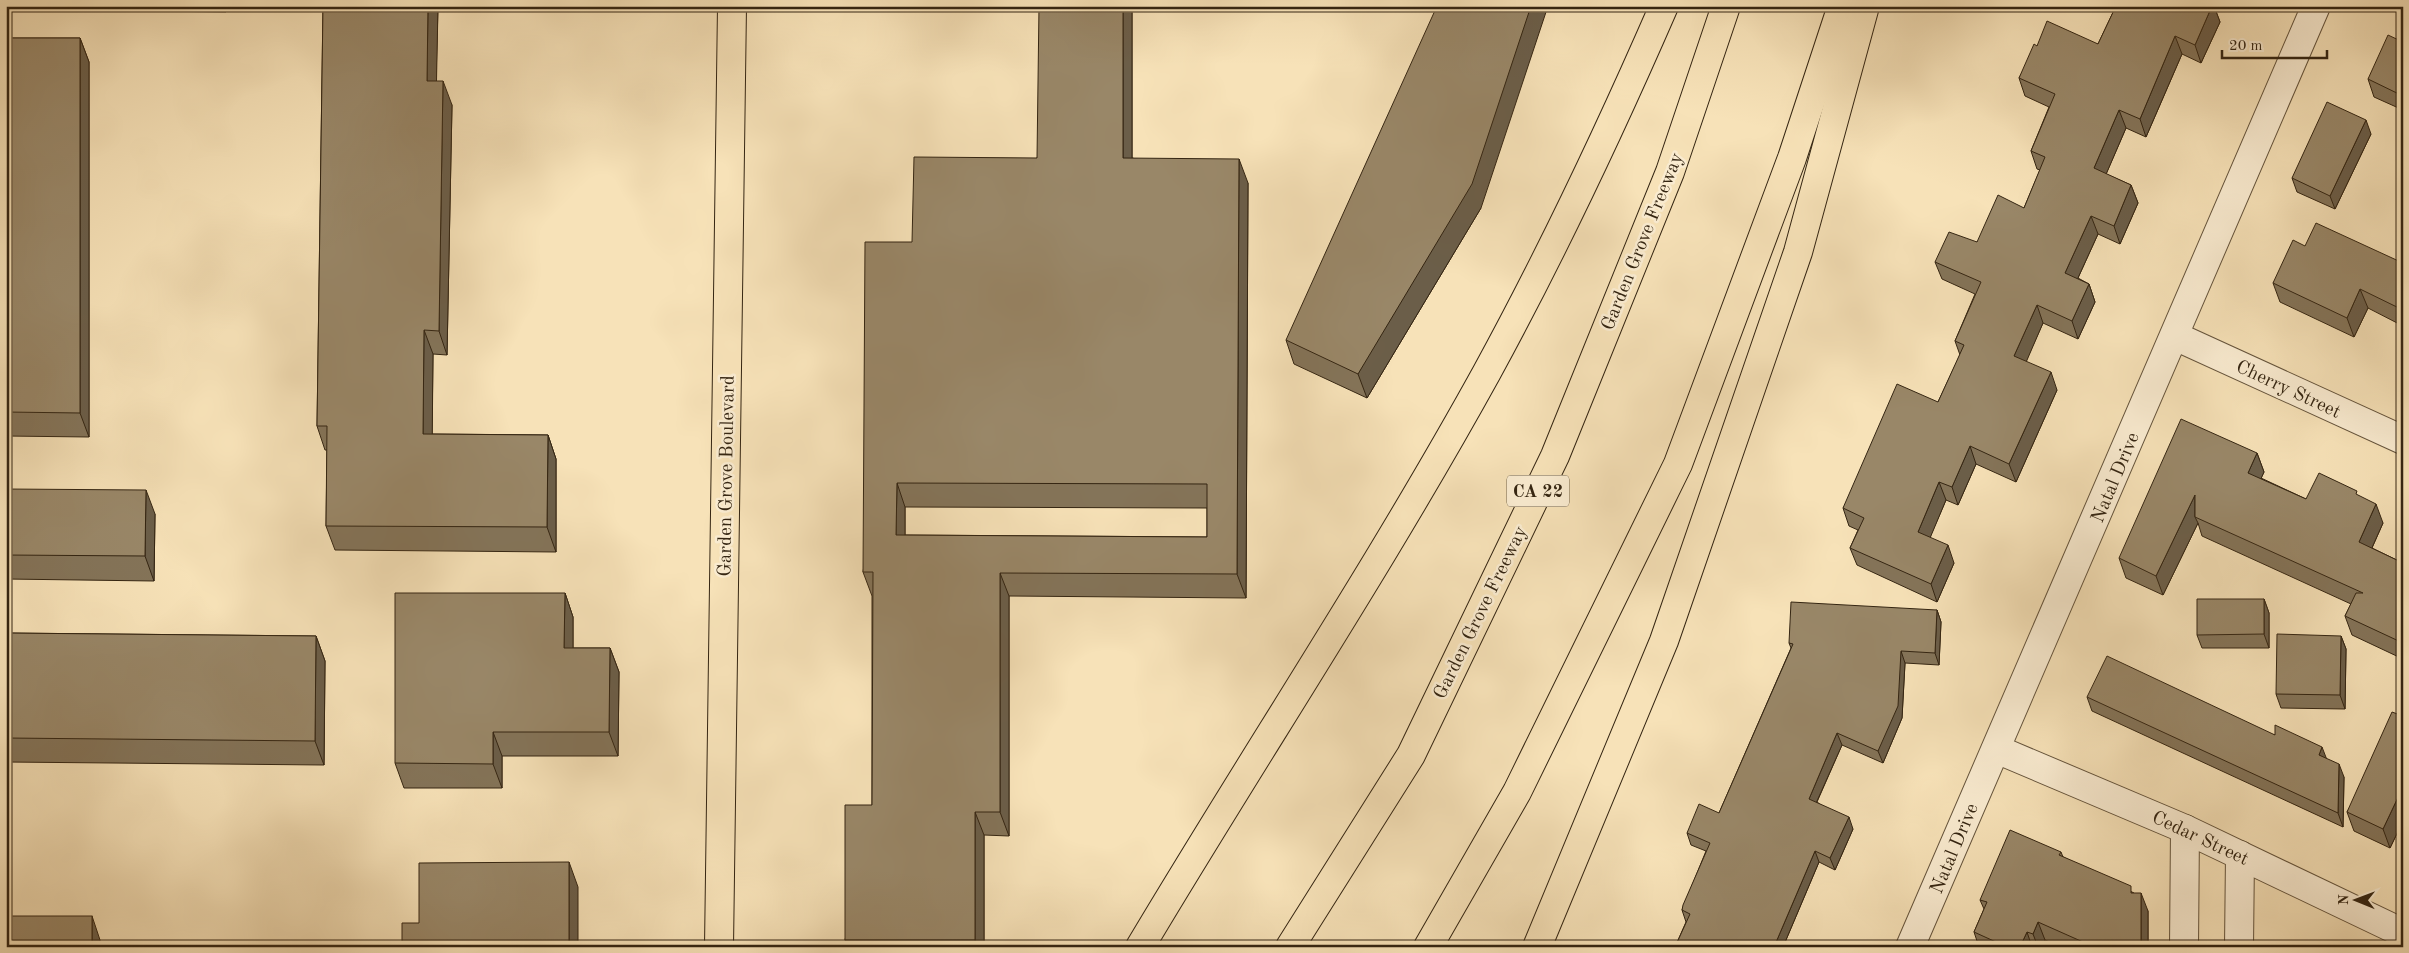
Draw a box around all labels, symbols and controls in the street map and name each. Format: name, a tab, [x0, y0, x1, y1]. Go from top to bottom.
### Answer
scale bar	[2222, 28, 2326, 60]
text: 20 m	[2229, 39, 2263, 54]
street label: Garden Grove Freeway	[1599, 150, 1688, 333]
street label: Cherry Street	[2233, 358, 2343, 423]
street label: Garden Grove Boulevard	[716, 375, 739, 577]
street label: Natal Drive	[2089, 430, 2144, 526]
road number: CA 22	[1507, 476, 1569, 506]
street label: Garden Grove Freeway	[1431, 524, 1531, 703]
street label: Natal Drive	[1928, 801, 1983, 897]
street label: Cedar Street	[2149, 809, 2251, 870]
north arrow	[2332, 876, 2382, 926]
text: N	[2337, 894, 2351, 905]

